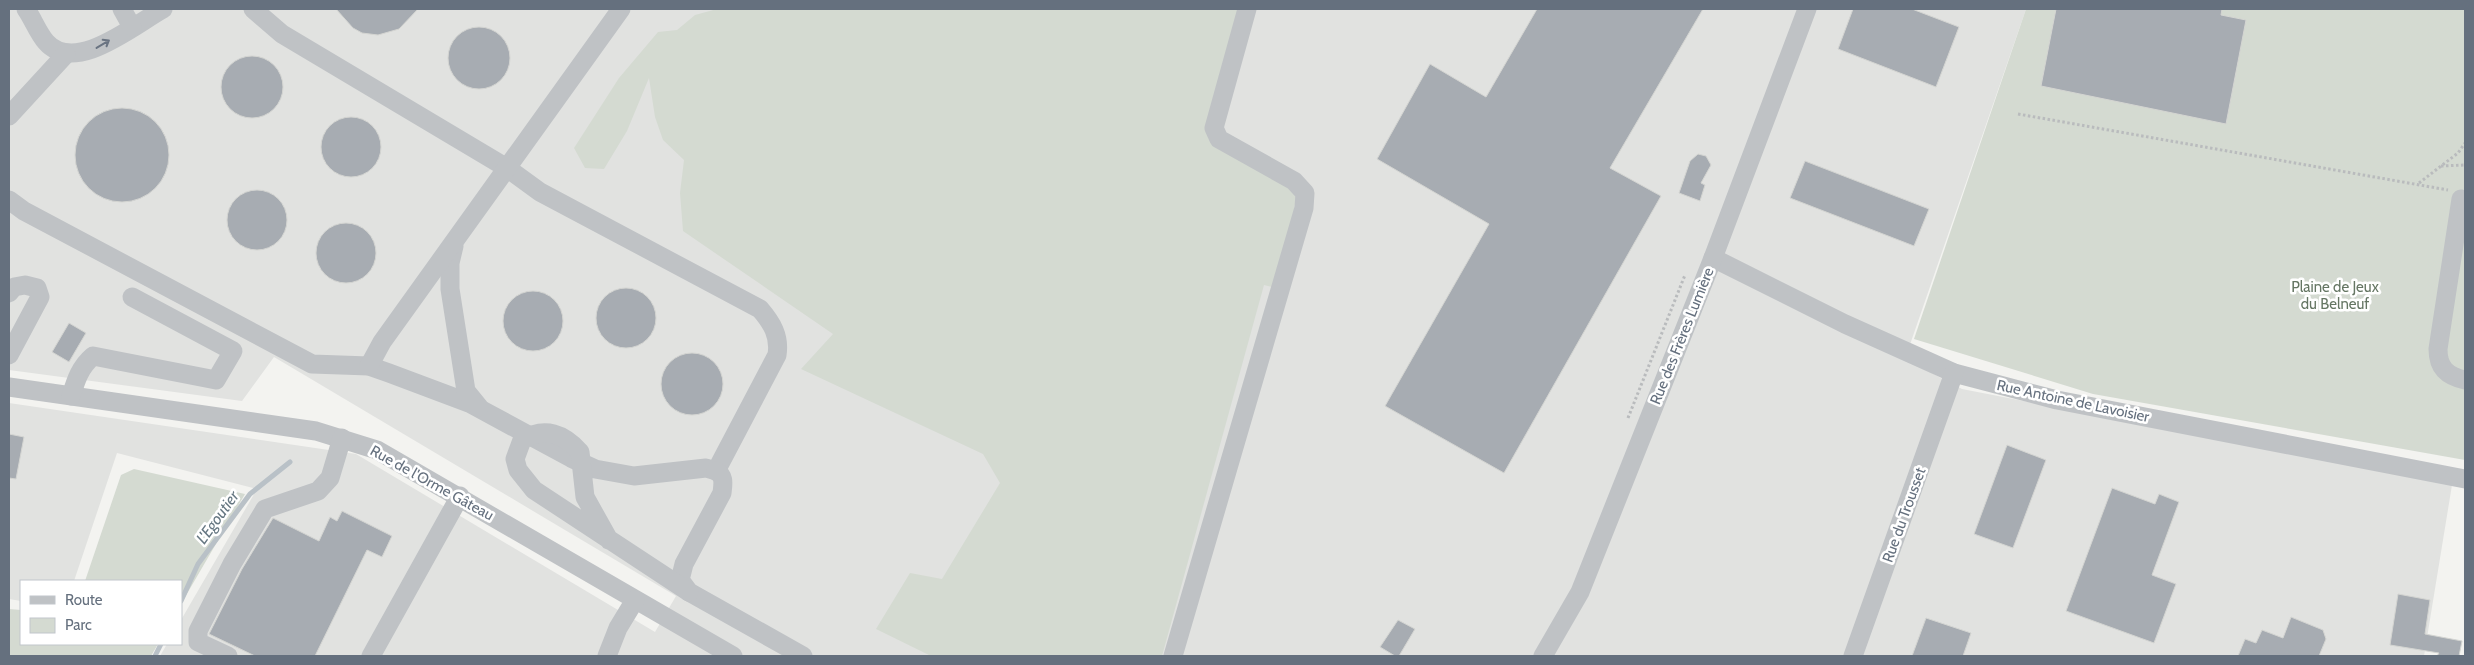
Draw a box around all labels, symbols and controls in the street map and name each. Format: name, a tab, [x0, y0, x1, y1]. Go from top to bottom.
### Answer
one-way arrow	[95, 39, 109, 49]
street label: Rue des Frères Lumière	[1646, 265, 1718, 407]
park label: Plaine de Jeux du Belneuf	[2291, 278, 2379, 313]
street label: Rue Antoine de Lavoisier	[1995, 376, 2151, 426]
street label: Rue de l'Orme Gâteau	[367, 442, 497, 524]
street label: Rue du Trousset	[1878, 465, 1930, 565]
water label: L'Egoutier	[192, 486, 243, 547]
legend	[20, 580, 182, 645]
text: Route	[65, 591, 103, 609]
text: Parc	[65, 616, 92, 634]

